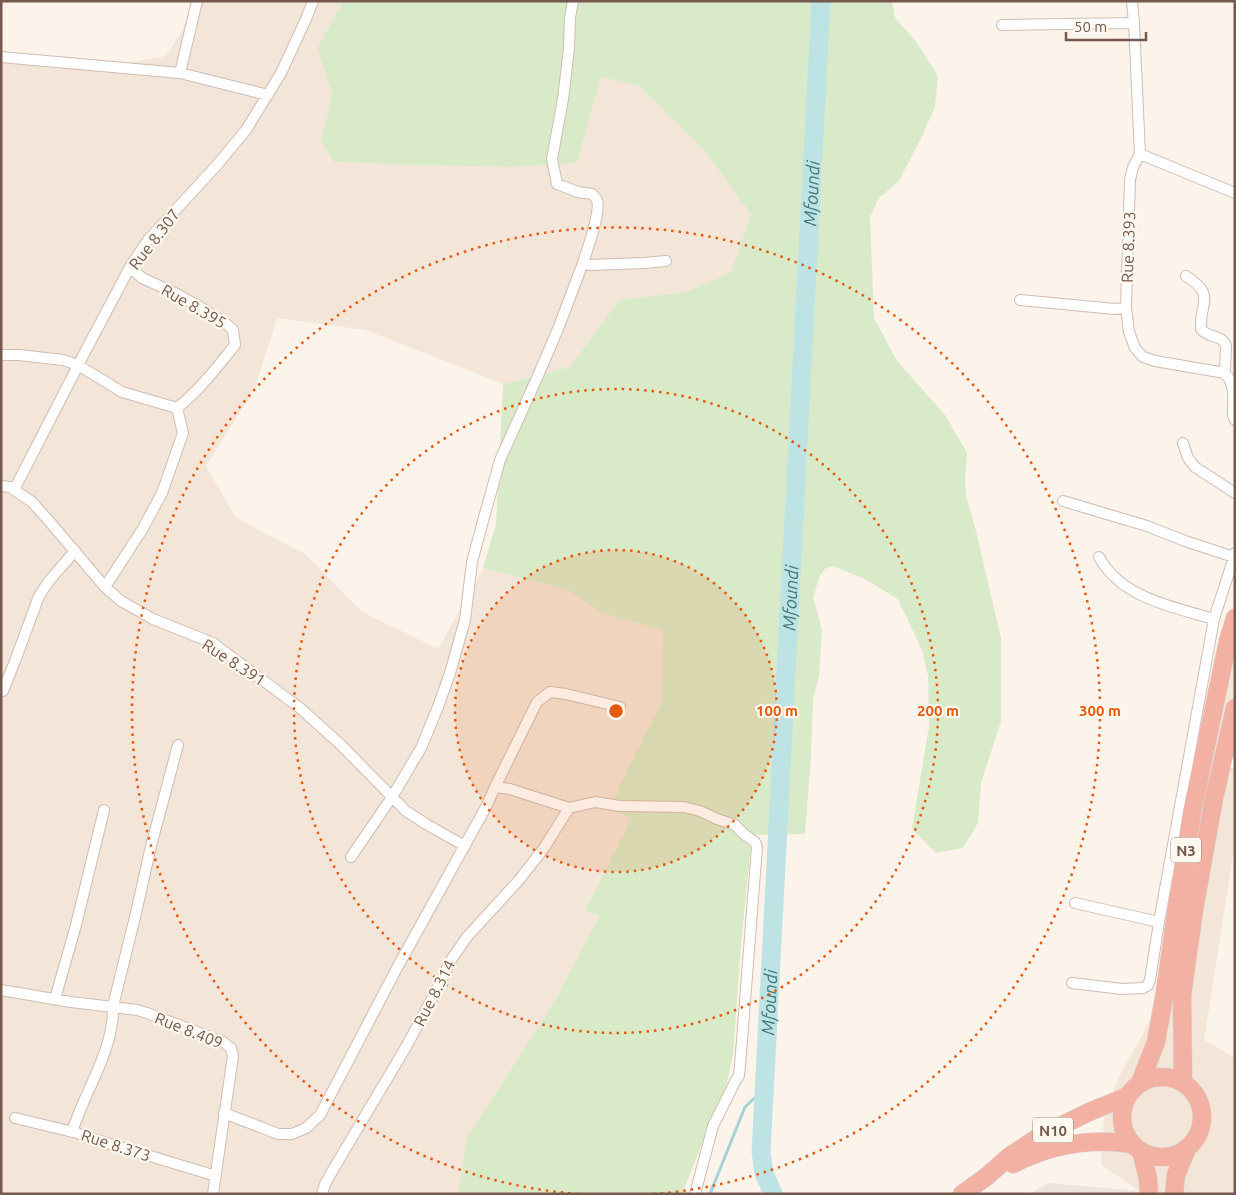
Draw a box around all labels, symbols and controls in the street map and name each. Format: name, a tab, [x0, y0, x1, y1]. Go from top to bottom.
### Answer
scale bar	[1066, 10, 1146, 42]
text: 50 m	[1074, 18, 1107, 35]
water label: Mfoundi	[799, 160, 823, 227]
street label: Rue 8.307	[125, 205, 183, 273]
street label: Rue 8.393	[1118, 211, 1138, 283]
street label: Rue 8.395	[158, 280, 230, 332]
water label: Mfoundi	[778, 564, 802, 631]
street label: Rue 8.391	[199, 635, 269, 689]
centre of rings	[607, 702, 625, 720]
text: 100 m	[756, 702, 798, 719]
text: 200 m	[917, 702, 959, 719]
text: 300 m	[1079, 702, 1121, 719]
road number: N3	[1171, 838, 1201, 862]
street label: Rue 8.314	[410, 957, 458, 1029]
water label: Mfoundi	[757, 968, 781, 1036]
street label: Rue 8.409	[152, 1008, 226, 1052]
road number: N10	[1033, 1118, 1073, 1142]
street label: Rue 8.373	[79, 1125, 153, 1165]

